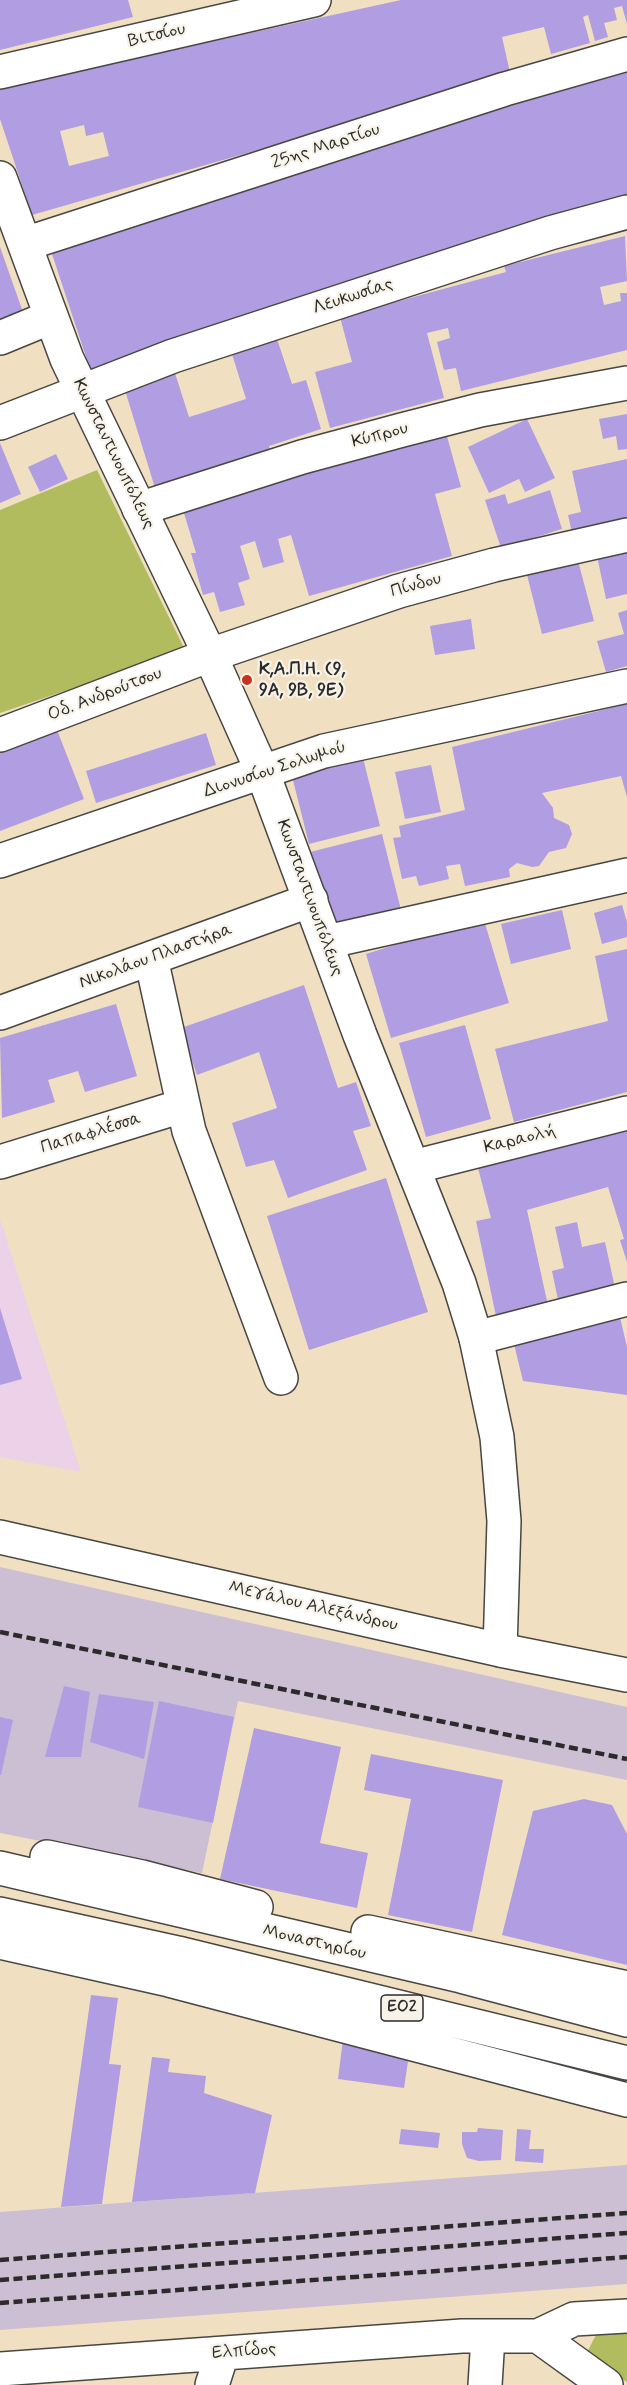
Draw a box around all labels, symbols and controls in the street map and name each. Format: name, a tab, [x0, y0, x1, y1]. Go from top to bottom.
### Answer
street label: Βιτσίου	[126, 19, 188, 53]
street label: 25ης Μαρτίου	[269, 119, 383, 175]
street label: Λευκωσίας	[310, 274, 396, 320]
street label: Κωνσταντινουπόλεως	[67, 375, 159, 533]
street label: Κύπρου	[349, 418, 411, 454]
street label: Πίνδου	[388, 568, 444, 604]
place label: Κ,Α.Π.Η. (9, 9Α, 9Β, 9Ε)	[259, 659, 346, 702]
street label: Οδ. Ανδρούτσου	[45, 663, 165, 727]
marker: Κ,Α.Π.Η. (9, 9Α, 9Β, 9Ε)	[240, 673, 254, 687]
street label: Διονυσίου Σολωμού	[201, 737, 349, 803]
street label: Κωνσταντινουπόλεως	[271, 817, 347, 979]
street label: Νικολάου Πλαστήρα	[77, 919, 235, 995]
street label: Παπαφλέσσα	[38, 1109, 144, 1159]
street label: Καραολή	[482, 1121, 558, 1159]
street label: Μεγάλου Αλεξάνδρου	[226, 1577, 400, 1637]
street label: Μοναστηρίου	[260, 1921, 368, 1965]
road number: ΕΟ2	[381, 1995, 423, 2021]
street label: Ελπίδος	[211, 2339, 277, 2365]

